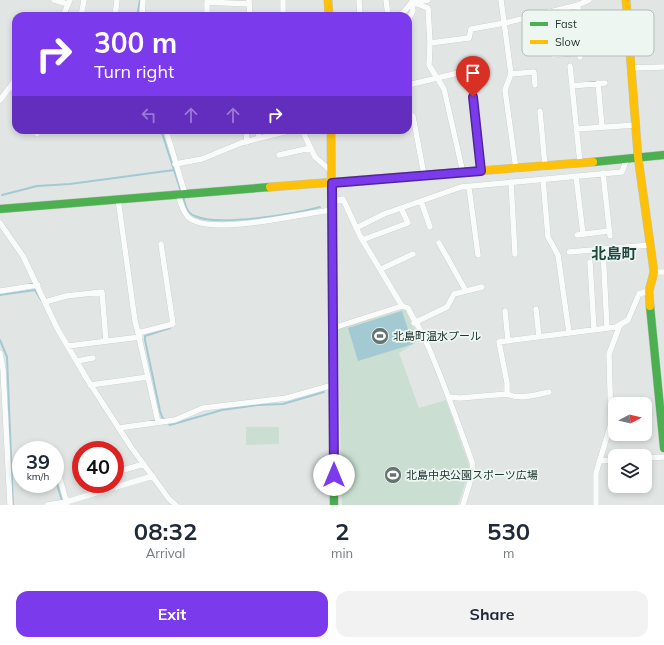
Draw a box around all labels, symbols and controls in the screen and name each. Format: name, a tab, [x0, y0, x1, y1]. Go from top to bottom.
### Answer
legend	[522, 10, 654, 56]
text: Fast	[555, 17, 577, 31]
text: 300 m	[94, 25, 177, 60]
icon: right	[28, 28, 80, 80]
text: Slow	[555, 35, 581, 49]
pin	[456, 56, 490, 97]
text: Turn right	[94, 60, 174, 83]
icon: arrive	[462, 62, 484, 84]
icon: left	[138, 104, 160, 126]
icon: ahead	[180, 104, 202, 126]
icon: ahead	[222, 104, 244, 126]
icon: right	[264, 104, 286, 126]
district label: 北島町	[591, 244, 637, 263]
sports icon: 北島町温水プール	[370, 326, 390, 346]
place label: 北島町温水プール	[393, 329, 481, 343]
north arrow	[608, 397, 652, 441]
map controls	[608, 397, 652, 493]
speed limit sign: 40	[72, 441, 124, 493]
text: 39	[26, 449, 50, 474]
button: layers	[608, 449, 652, 493]
position arrow	[313, 454, 355, 496]
sports icon: 北島中央公園スポーツ広場	[383, 465, 403, 485]
place label: 北島中央公園スポーツ広場	[406, 468, 538, 482]
text: km/h	[27, 470, 49, 483]
text: 08:32	[134, 516, 197, 546]
text: 2	[335, 516, 349, 546]
text: 530	[487, 516, 530, 546]
text: Arrival	[146, 545, 185, 561]
text: min	[331, 545, 353, 561]
text: m	[503, 545, 514, 561]
button: Exit	[16, 591, 328, 637]
button: Share	[336, 591, 648, 637]

